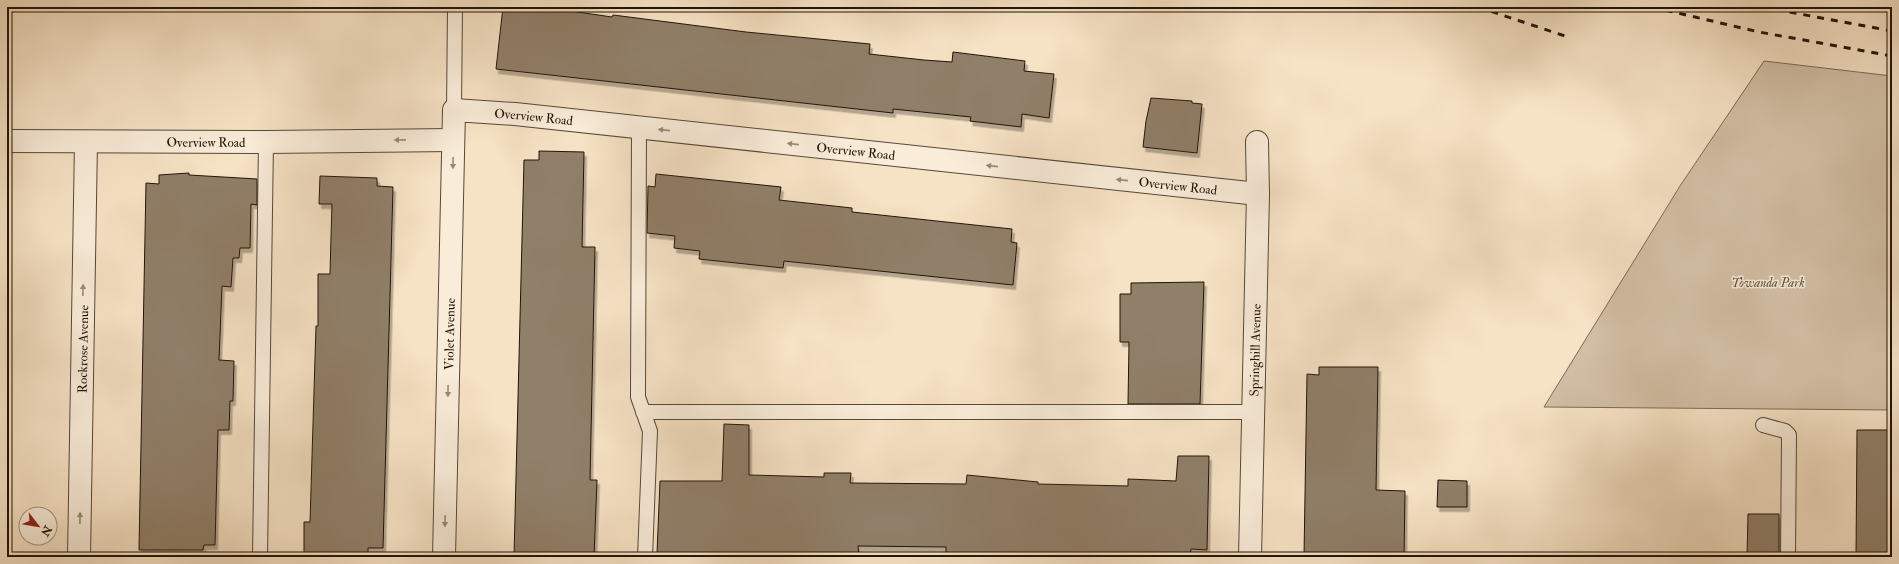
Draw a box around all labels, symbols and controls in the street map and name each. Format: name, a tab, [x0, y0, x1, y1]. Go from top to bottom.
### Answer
street label: Overview Road	[494, 106, 574, 129]
one-way arrow	[658, 127, 670, 133]
street label: Overview Road	[166, 135, 246, 151]
one-way arrow	[393, 137, 406, 143]
street label: Overview Road	[816, 140, 896, 164]
one-way arrow	[787, 141, 799, 147]
one-way arrow	[450, 157, 456, 170]
one-way arrow	[986, 162, 998, 169]
street label: Overview Road	[1138, 174, 1219, 199]
one-way arrow	[1115, 176, 1128, 183]
park label: Towanda Park	[1731, 275, 1805, 291]
one-way arrow	[80, 283, 86, 296]
street label: Violet Avenue	[441, 297, 459, 370]
street label: Springhill Avenue	[1247, 303, 1265, 397]
street label: Rockrose Avenue	[75, 304, 92, 393]
one-way arrow	[445, 385, 451, 398]
north arrow	[18, 506, 58, 546]
one-way arrow	[76, 512, 83, 524]
one-way arrow	[442, 515, 448, 528]
text: N	[37, 522, 55, 539]

